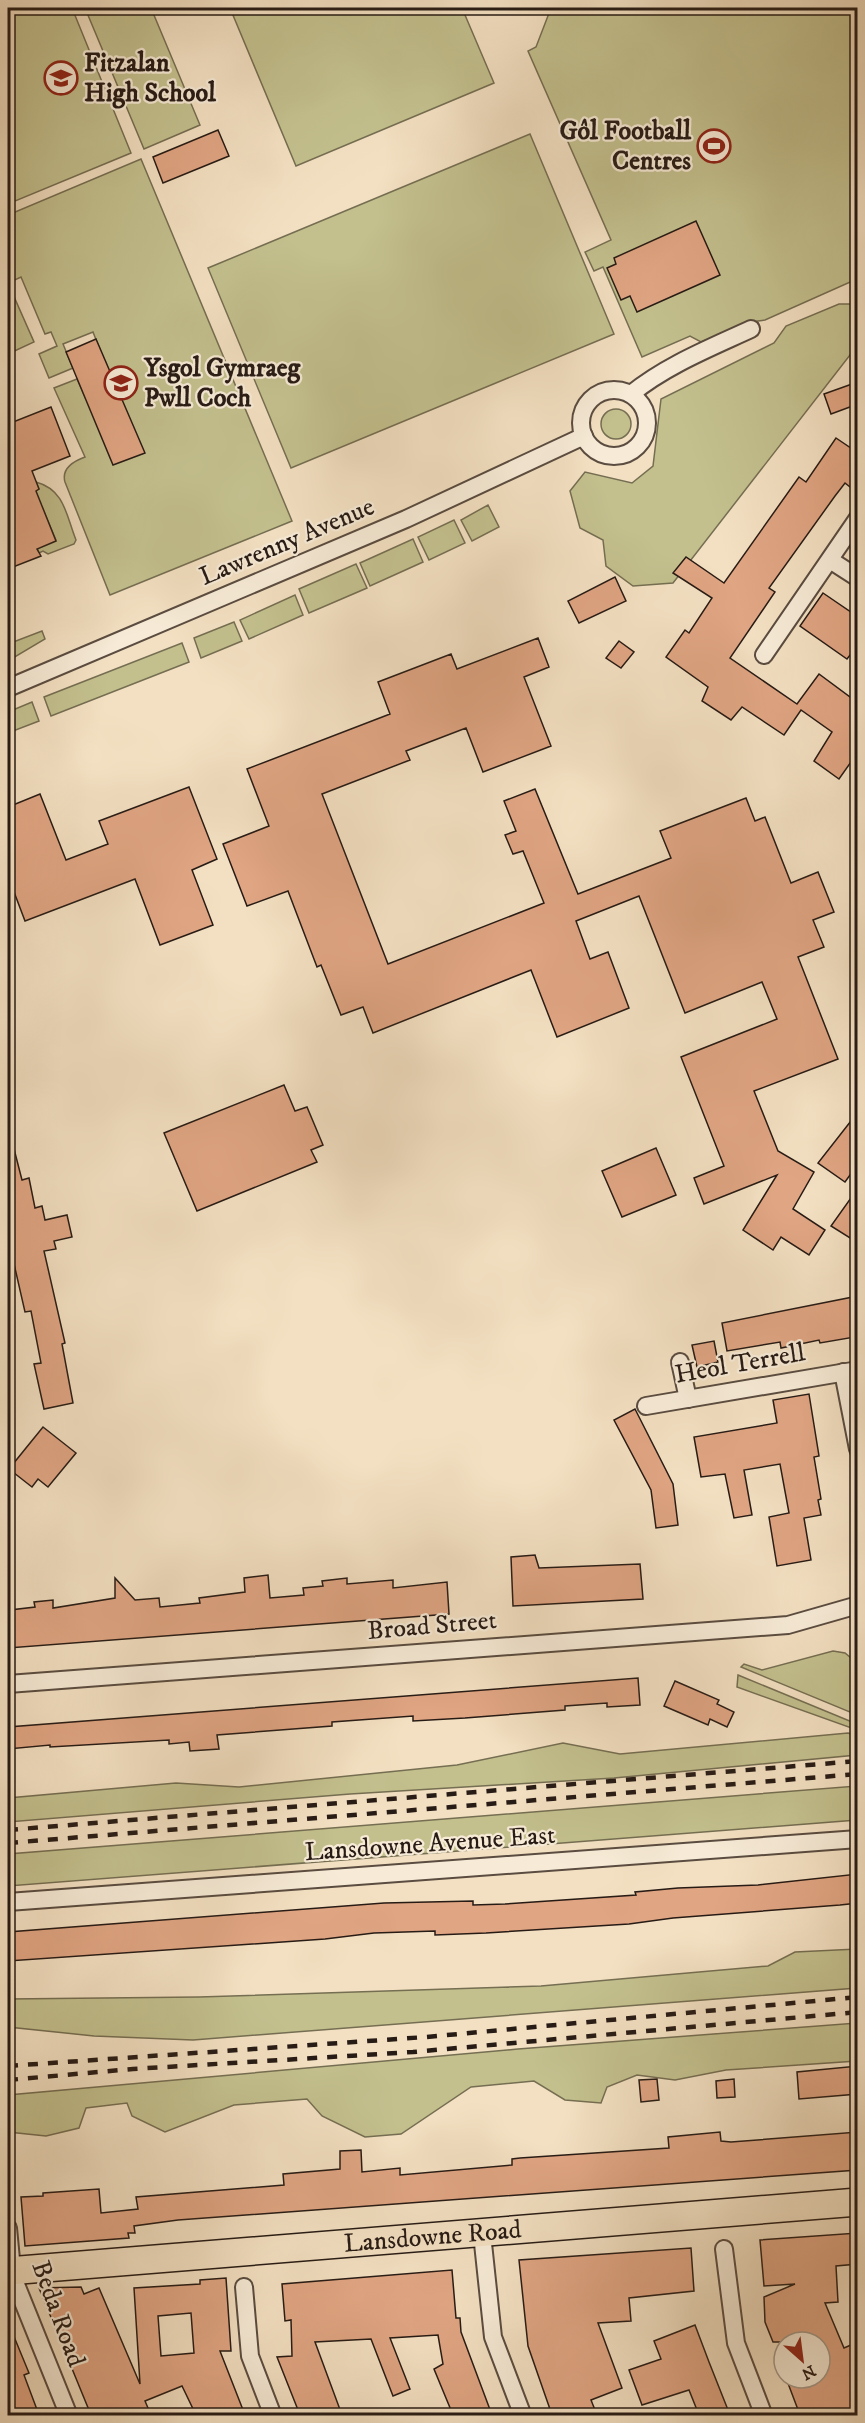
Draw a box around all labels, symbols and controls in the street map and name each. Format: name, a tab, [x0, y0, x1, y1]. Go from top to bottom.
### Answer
place label: Fitzalan High School	[84, 47, 217, 110]
school or university icon: Fitzalan High School	[43, 60, 79, 96]
place label: Gôl Football Centres	[559, 115, 692, 178]
sports icon: Gôl Football Centres	[696, 128, 732, 164]
place label: Ysgol Gymraeg Pwll Coch	[143, 352, 302, 415]
school or university icon: Ysgol Gymraeg Pwll Coch	[103, 365, 139, 401]
street label: Lawrenny Avenue	[195, 490, 379, 594]
street label: Heol Terrell	[672, 1336, 808, 1392]
street label: Broad Street	[366, 1604, 498, 1648]
street label: Lansdowne Avenue East	[304, 1819, 556, 1869]
street label: Lansdowne Road	[343, 2213, 523, 2260]
street label: Beda Road	[24, 2256, 92, 2372]
north arrow	[772, 2330, 832, 2390]
text: N	[798, 2360, 819, 2384]

